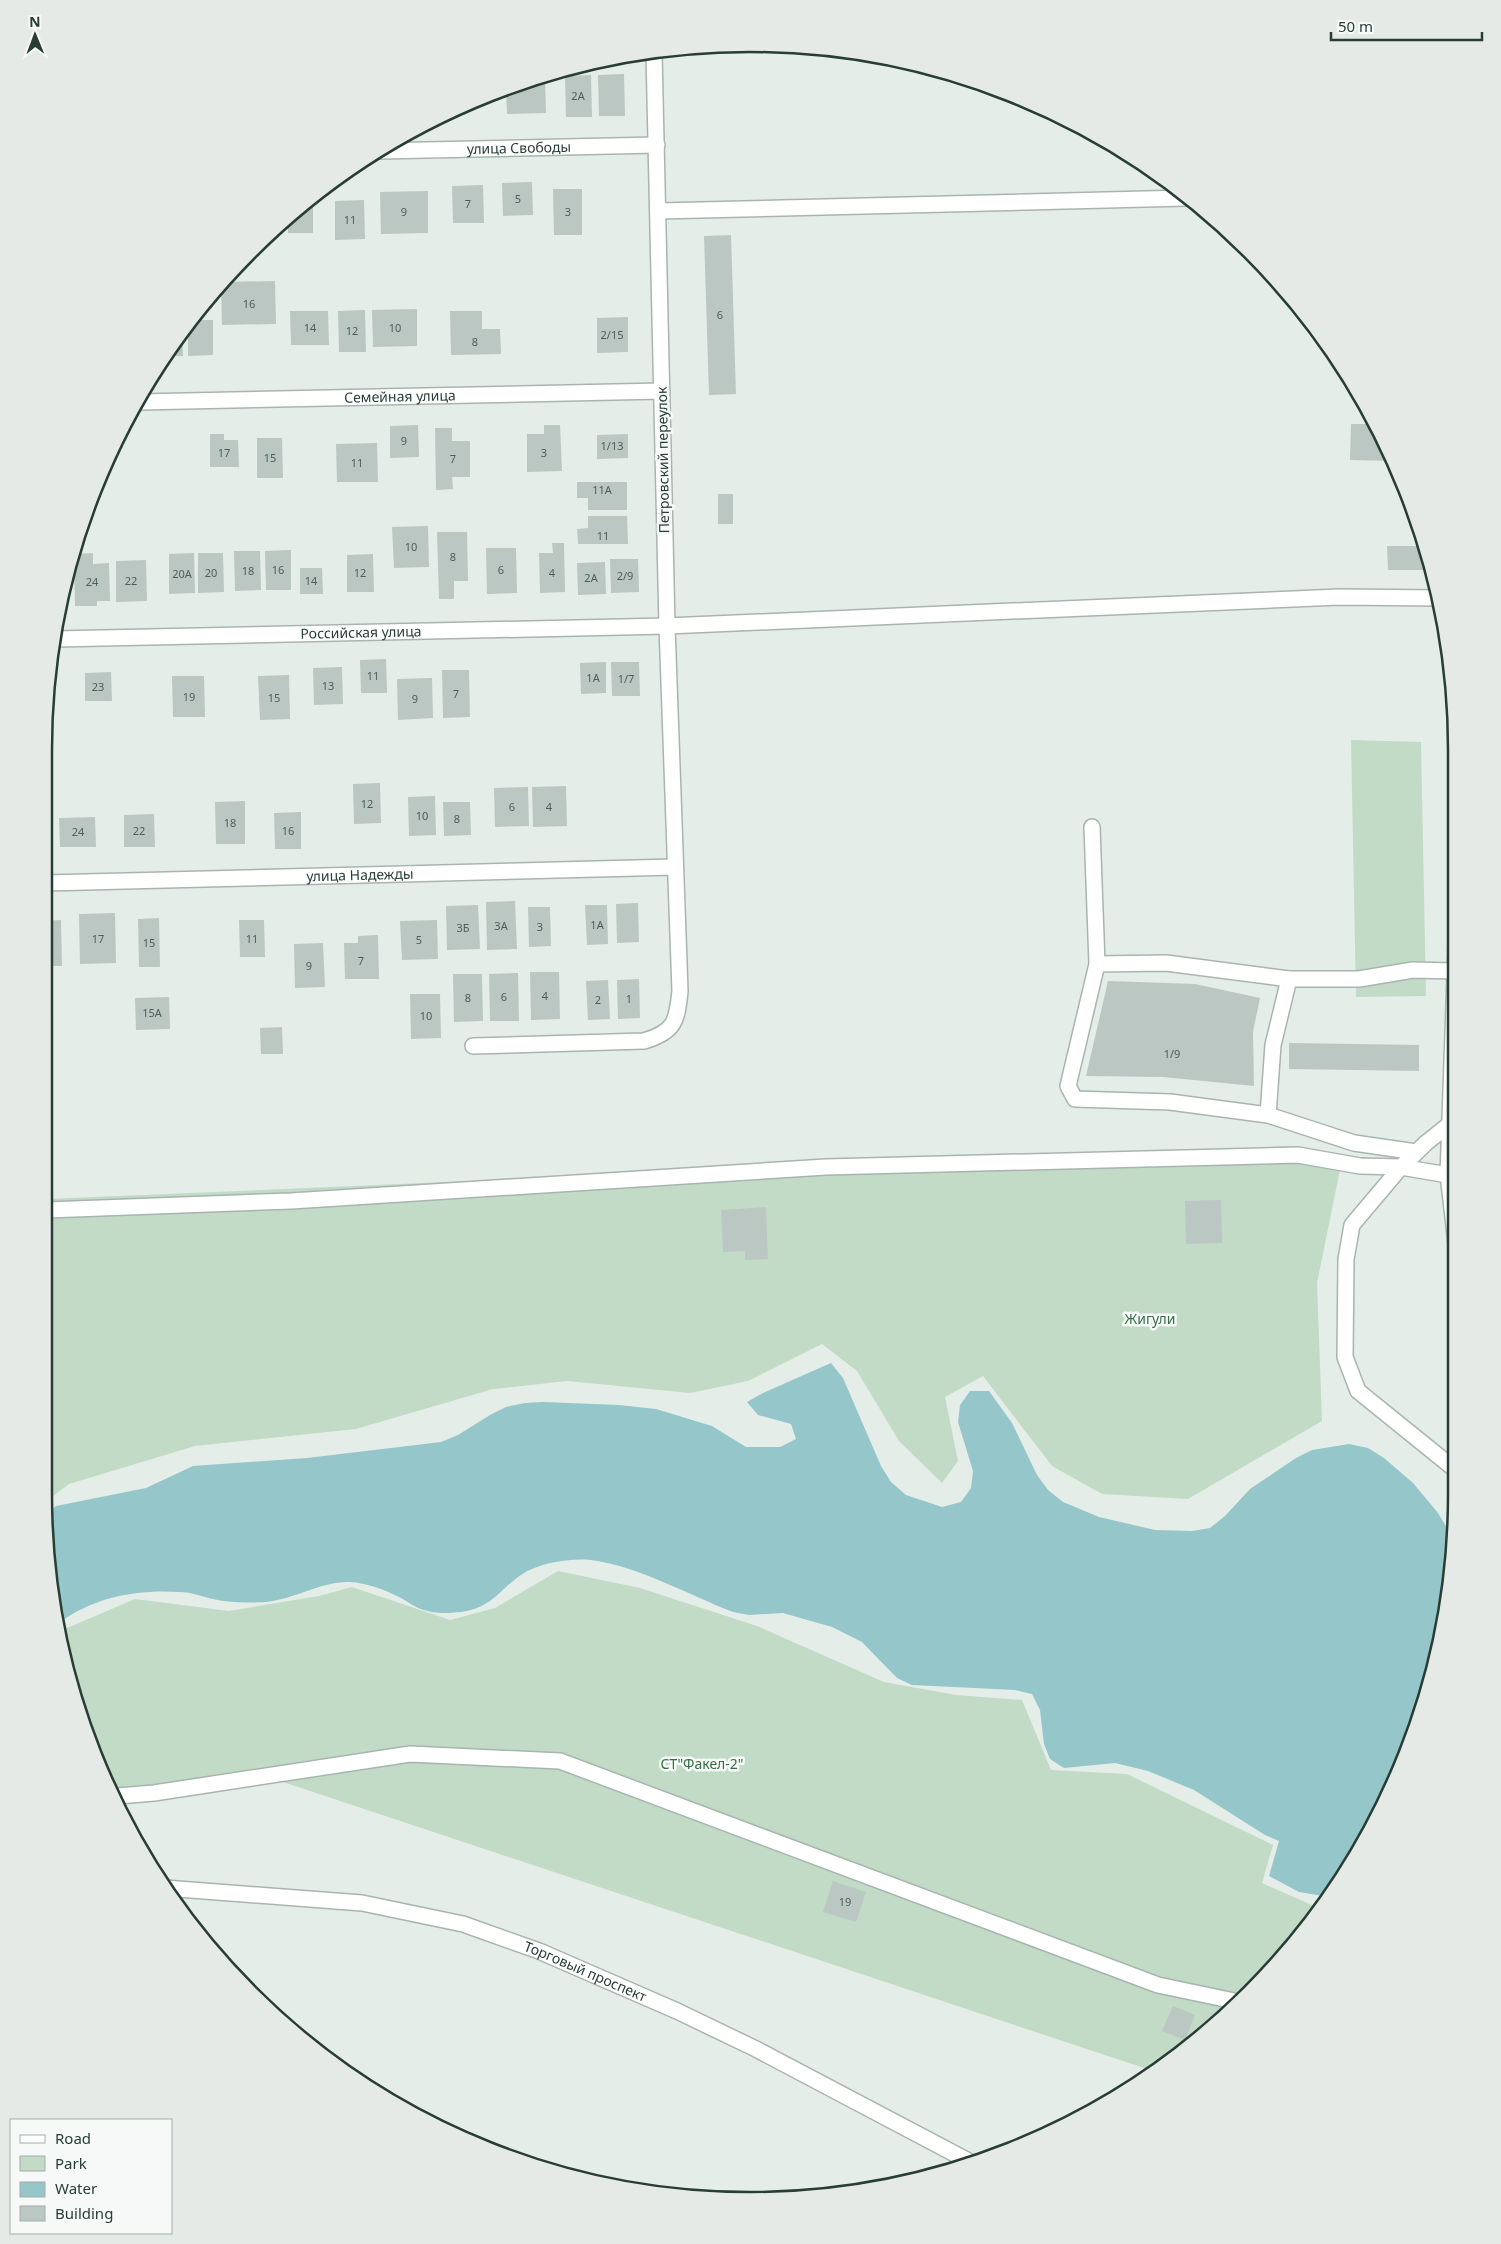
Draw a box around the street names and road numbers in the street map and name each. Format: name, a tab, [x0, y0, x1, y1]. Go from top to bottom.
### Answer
street label: улица Свободы	[467, 137, 571, 158]
street label: Семейная улица	[344, 385, 456, 407]
street label: Петровский переулок	[652, 386, 673, 534]
street label: Российская улица	[300, 621, 422, 643]
street label: улица Надежды	[306, 864, 414, 885]
street label: Торговый проспект	[522, 1936, 650, 2006]

